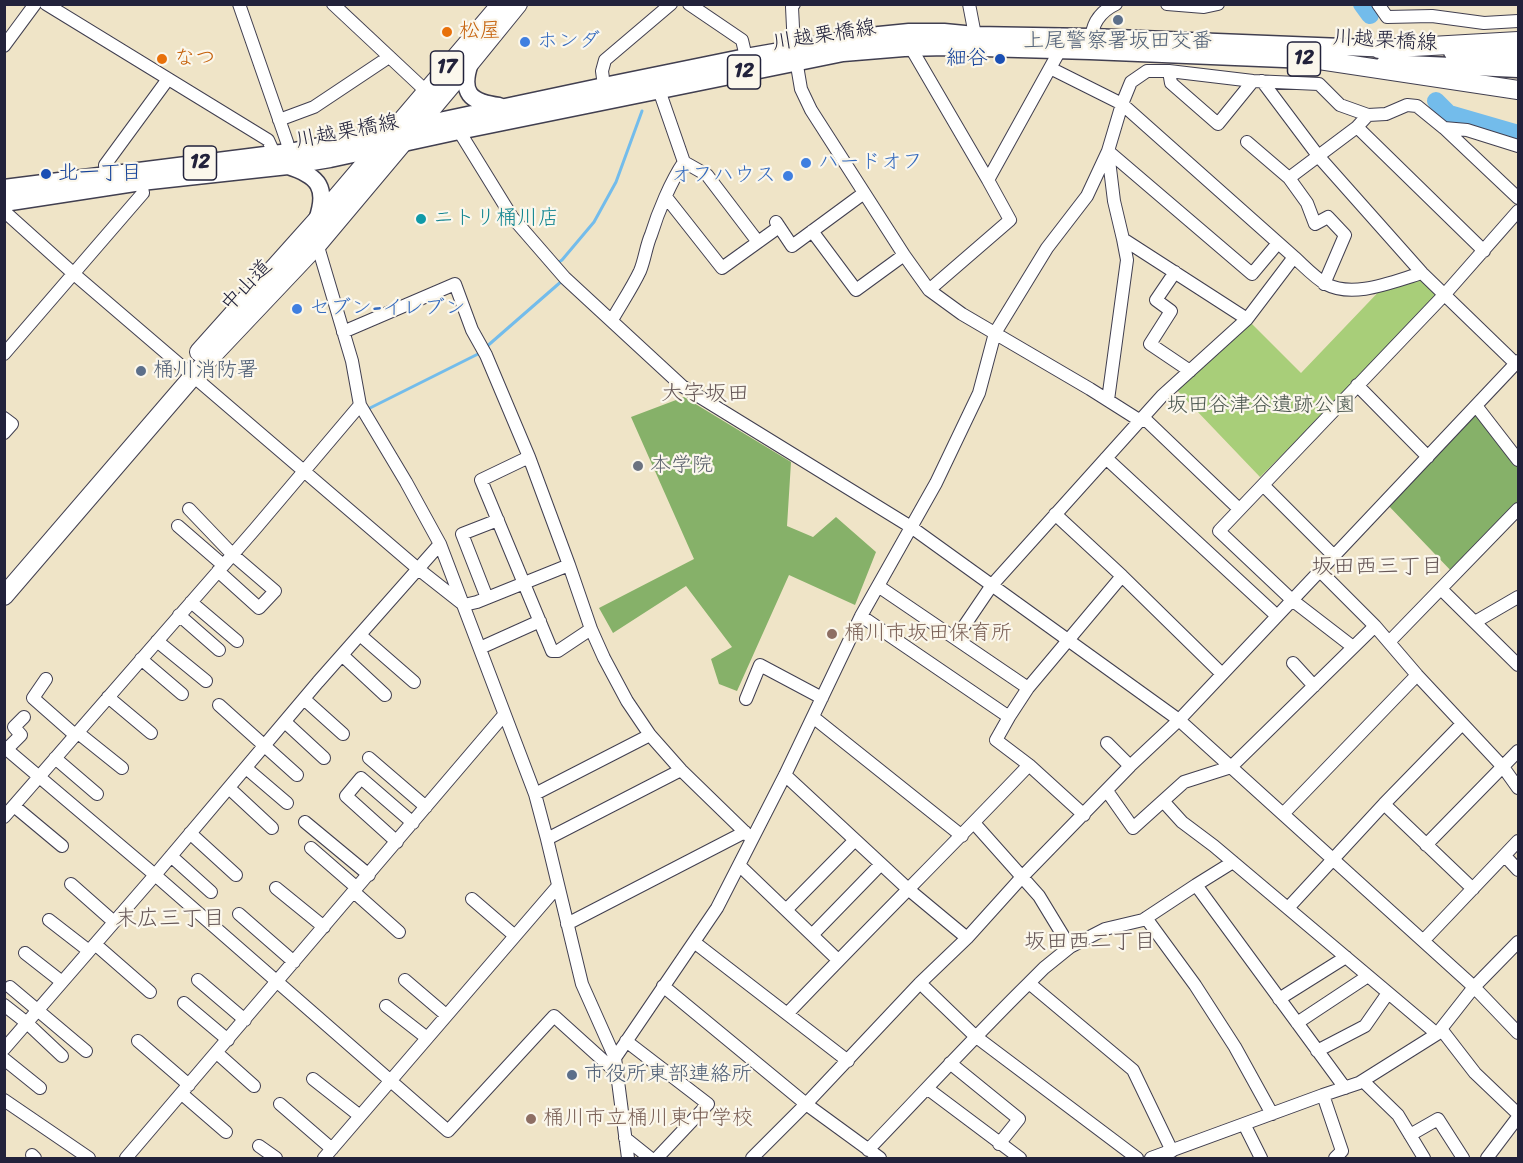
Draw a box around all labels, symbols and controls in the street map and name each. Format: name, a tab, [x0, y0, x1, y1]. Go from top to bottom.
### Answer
marker: 上尾警察署坂田交番	[1111, 13, 1125, 27]
street label: 川越栗橋線	[770, 15, 878, 57]
place label: 松屋	[459, 19, 501, 45]
marker: 松屋	[440, 25, 454, 39]
street label: 川越栗橋線	[1332, 26, 1438, 56]
place label: ホンダ	[537, 29, 600, 55]
place label: 上尾警察署坂田交番	[1024, 29, 1212, 55]
marker: ホンダ	[518, 35, 532, 49]
road number: 12	[1288, 42, 1320, 76]
place label: なつ	[174, 46, 216, 72]
place label: 細谷	[946, 46, 988, 72]
road number: 17	[430, 51, 464, 85]
marker: なつ	[155, 52, 169, 66]
marker: 細谷	[993, 52, 1007, 66]
road number: 12	[728, 55, 760, 89]
street label: 川越栗橋線	[293, 110, 401, 154]
road number: 12	[184, 146, 216, 180]
place label: ハードオフ	[818, 150, 923, 176]
marker: ハードオフ	[799, 156, 813, 170]
place label: 北一丁目	[58, 161, 142, 187]
place label: オフハウス	[671, 163, 776, 189]
marker: 北一丁目	[39, 167, 53, 181]
marker: オフハウス	[781, 169, 795, 183]
place label: ニトリ桶川店	[433, 206, 559, 232]
marker: ニトリ桶川店	[414, 212, 428, 226]
street label: 中山道	[216, 255, 278, 317]
place label: セブン-イレブン	[309, 296, 466, 322]
marker: セブン-イレブン	[290, 302, 304, 316]
place label: 桶川消防署	[153, 358, 258, 384]
marker: 桶川消防署	[134, 364, 148, 378]
district label: 大字坂田	[661, 381, 749, 407]
park label: 坂田谷津谷遺跡公園	[1167, 393, 1355, 419]
place label: 本学院	[650, 453, 713, 479]
marker: 本学院	[631, 459, 645, 473]
district label: 坂田西三丁目	[1311, 554, 1443, 580]
place label: 桶川市坂田保育所	[844, 621, 1012, 647]
marker: 桶川市坂田保育所	[825, 627, 839, 641]
district label: 末広三丁目	[115, 906, 225, 932]
district label: 坂田西二丁目	[1024, 929, 1156, 955]
place label: 市役所東部連絡所	[584, 1062, 752, 1088]
marker: 市役所東部連絡所	[565, 1068, 579, 1082]
place label: 桶川市立桶川東中学校	[543, 1106, 753, 1132]
marker: 桶川市立桶川東中学校	[524, 1112, 538, 1126]

